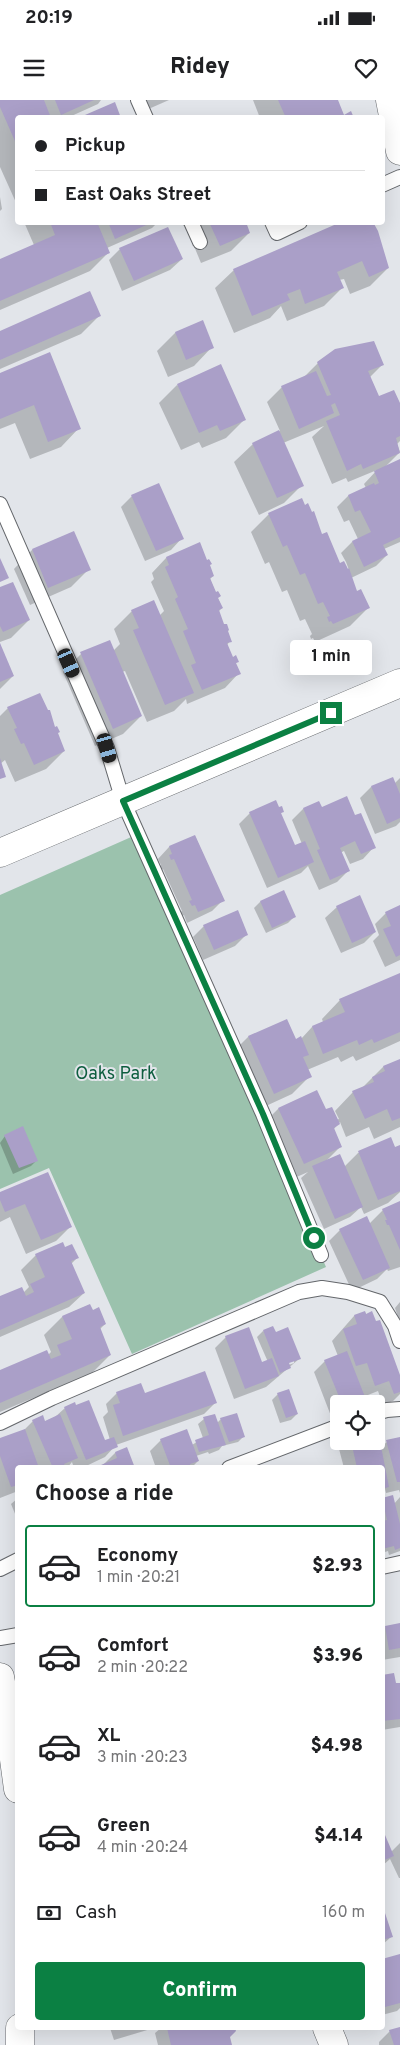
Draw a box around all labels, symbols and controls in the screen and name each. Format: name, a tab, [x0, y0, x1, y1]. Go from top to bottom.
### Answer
text: 20:19	[25, 6, 73, 30]
icon: menu	[20, 54, 48, 82]
text: Ridey	[170, 54, 230, 81]
icon: heart	[352, 54, 380, 82]
text: Pickup	[65, 134, 125, 158]
text: East Oaks Street	[65, 183, 211, 207]
callout: 1 min	[290, 640, 372, 676]
car	[56, 646, 81, 680]
text: 1 min	[311, 647, 351, 667]
route end	[320, 702, 342, 724]
car	[95, 732, 118, 764]
park label: Oaks Park	[75, 1063, 157, 1086]
route start	[303, 1227, 325, 1249]
map controls	[330, 1395, 385, 1450]
button: locate	[330, 1395, 385, 1450]
text: Choose a ride	[35, 1481, 173, 1508]
icon: car	[37, 1544, 82, 1589]
text: Economy	[97, 1544, 178, 1568]
text: $2.93	[312, 1554, 363, 1578]
text: 1 min · 20:21	[97, 1568, 180, 1588]
icon: car	[37, 1634, 82, 1679]
text: Comfort	[97, 1634, 169, 1658]
text: $3.96	[312, 1644, 363, 1668]
text: 2 min · 20:22	[97, 1658, 188, 1678]
icon: car	[37, 1724, 82, 1769]
text: XL	[97, 1724, 120, 1748]
text: $4.98	[311, 1734, 363, 1758]
text: 3 min · 20:23	[97, 1748, 188, 1768]
icon: car	[37, 1814, 82, 1859]
text: Green	[97, 1814, 150, 1838]
text: $4.14	[314, 1824, 363, 1848]
text: 4 min · 20:24	[97, 1838, 188, 1858]
icon: cash	[35, 1899, 63, 1927]
text: Cash	[75, 1901, 117, 1925]
text: 160 m	[322, 1903, 365, 1923]
button: Confirm	[35, 1962, 365, 2020]

